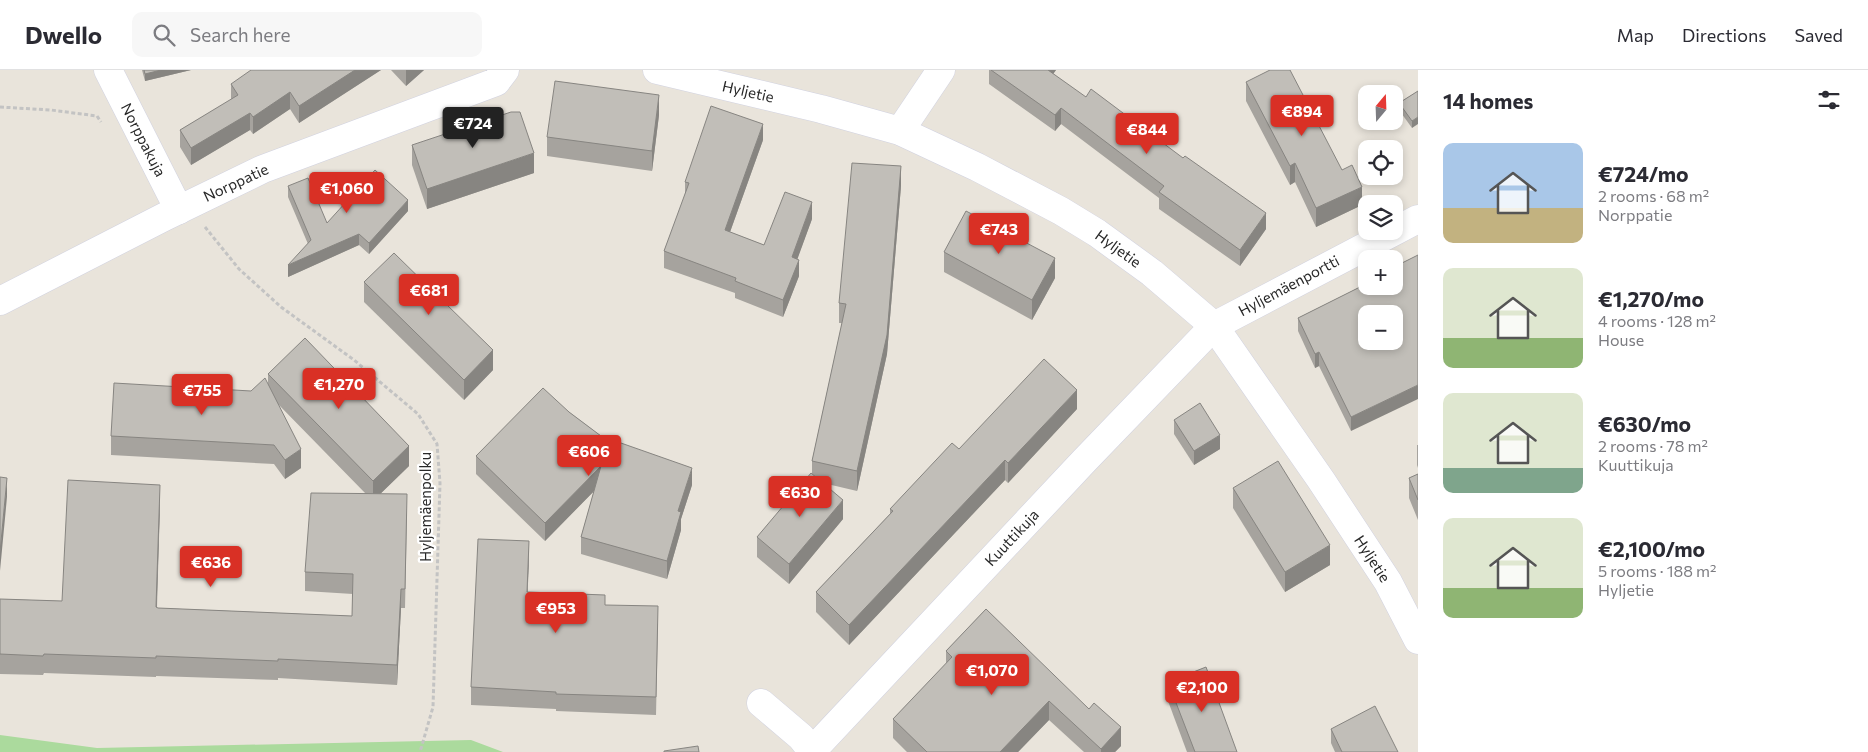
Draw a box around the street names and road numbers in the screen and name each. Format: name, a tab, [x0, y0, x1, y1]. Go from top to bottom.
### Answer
street label: Hyljetie	[721, 76, 776, 106]
street label: Norppakuja	[118, 100, 170, 179]
street label: Norppatie	[200, 159, 271, 205]
street label: Hyljetie	[1092, 226, 1145, 271]
street label: Hyljemäenportti	[1235, 251, 1342, 319]
street label: Hyljemäenpolku	[416, 452, 434, 562]
street label: Kuuttikuja	[980, 505, 1042, 569]
street label: Hyljetie	[1351, 532, 1395, 585]

